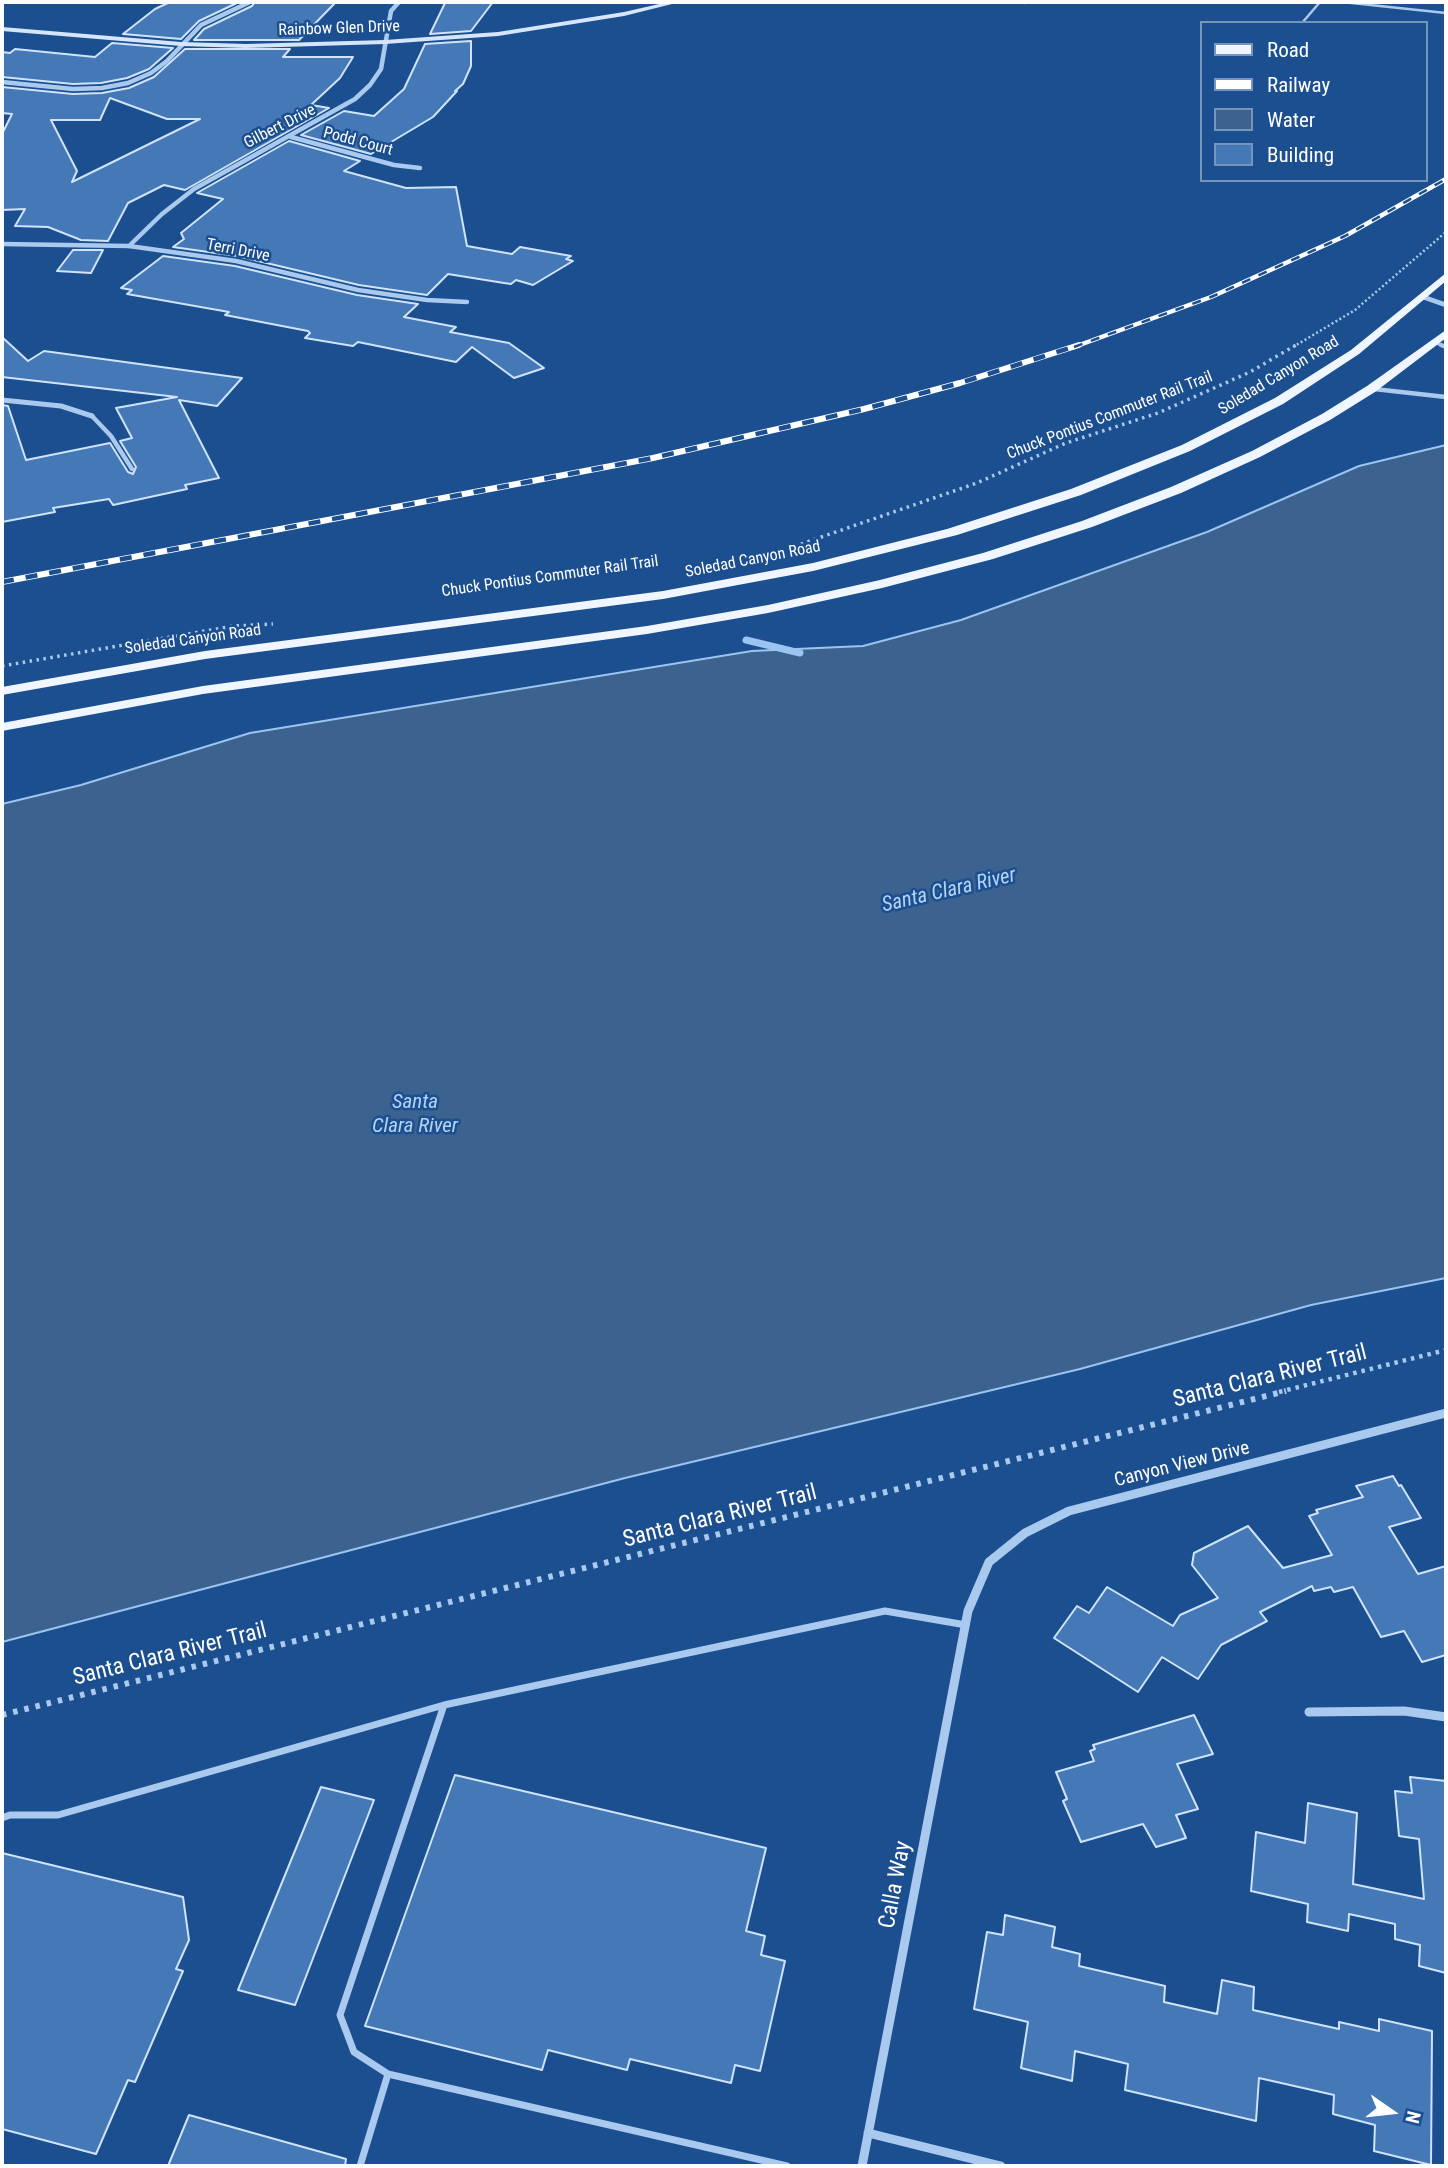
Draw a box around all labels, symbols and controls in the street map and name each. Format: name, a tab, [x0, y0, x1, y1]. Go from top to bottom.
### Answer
street label: Rainbow Glen Drive	[278, 17, 400, 41]
legend	[1200, 21, 1427, 182]
text: Road	[1267, 38, 1309, 62]
text: Railway	[1267, 73, 1330, 97]
street label: Gilbert Drive	[241, 101, 319, 153]
text: Water	[1267, 108, 1315, 132]
street label: Podd Court	[321, 124, 395, 160]
text: Building	[1267, 143, 1334, 167]
street label: Terri Drive	[205, 235, 271, 267]
street label: Soledad Canyon Road	[1215, 332, 1343, 420]
street label: Chuck Pontius Commuter Rail Trail	[1004, 368, 1216, 464]
street label: Soledad Canyon Road	[684, 537, 822, 583]
street label: Chuck Pontius Commuter Rail Trail	[440, 552, 660, 602]
street label: Soledad Canyon Road	[124, 621, 262, 659]
water label: Santa Clara River	[879, 863, 1019, 919]
water label: Santa Clara River	[372, 1090, 458, 1140]
street label: Santa Clara River Trail	[1170, 1340, 1370, 1414]
street label: Canyon View Drive	[1112, 1437, 1252, 1493]
street label: Santa Clara River Trail	[620, 1480, 820, 1554]
street label: Santa Clara River Trail	[70, 1618, 270, 1692]
street label: Calla Way	[874, 1839, 918, 1931]
north arrow	[1357, 2077, 1427, 2147]
text: N	[1400, 2109, 1425, 2126]

